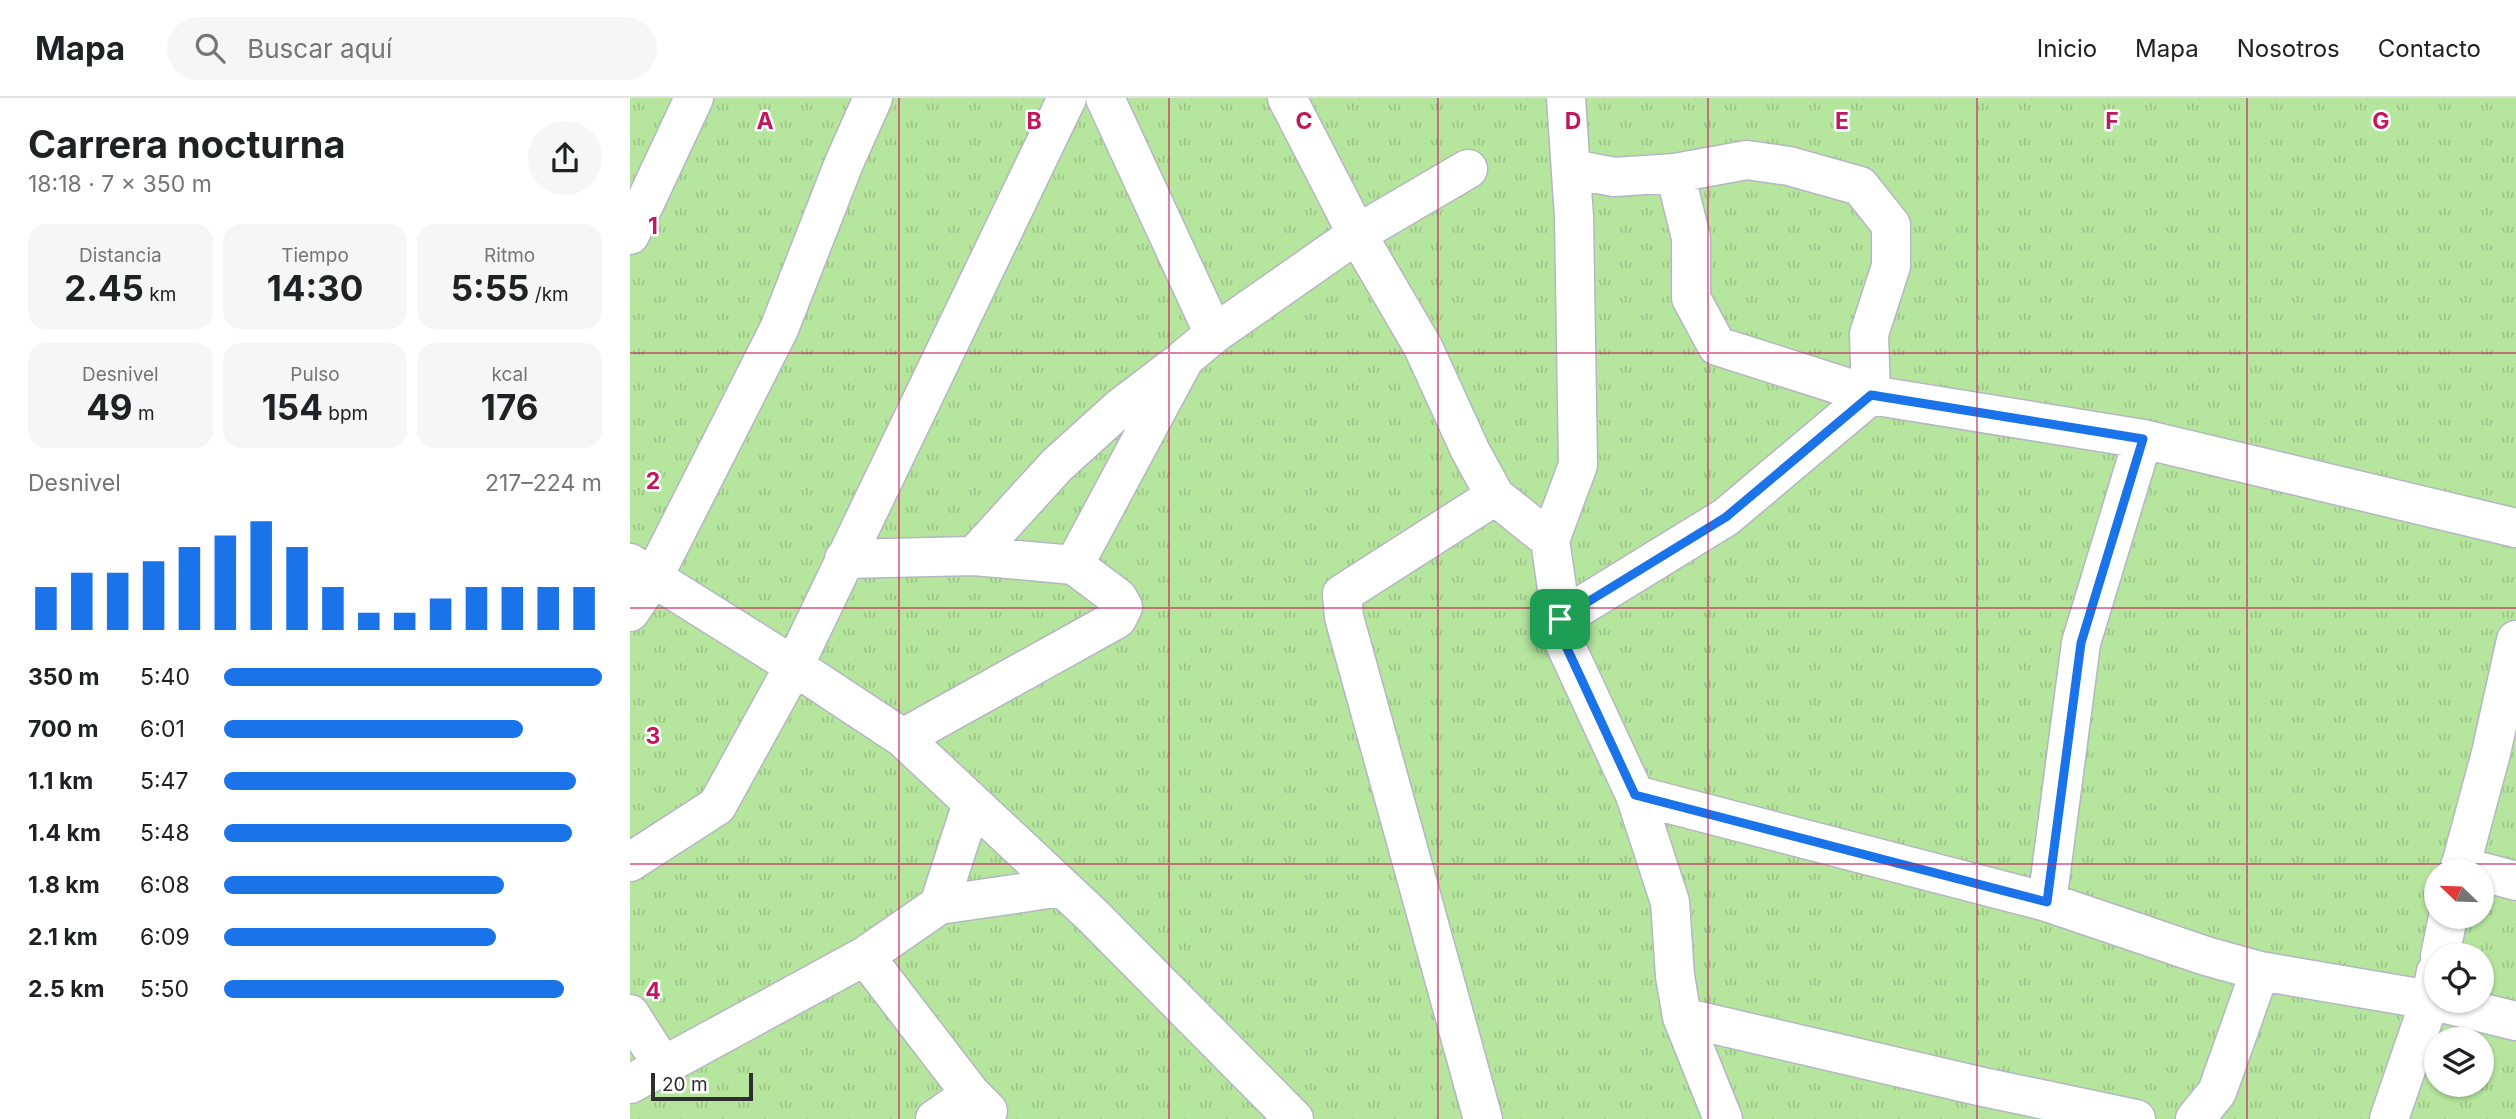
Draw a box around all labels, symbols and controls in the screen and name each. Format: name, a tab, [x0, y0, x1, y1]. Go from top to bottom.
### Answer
search box	[167, 17, 657, 80]
text: Mapa	[35, 28, 125, 68]
icon: search	[191, 29, 229, 67]
text: Buscar aquí	[247, 33, 392, 64]
text: Inicio	[2037, 34, 2097, 63]
text: Mapa	[2135, 34, 2199, 63]
text: Nosotros	[2237, 34, 2340, 63]
text: Contacto	[2378, 34, 2481, 63]
text: A	[756, 107, 774, 135]
text: B	[1026, 107, 1042, 135]
text: C	[1295, 107, 1313, 135]
text: D	[1565, 107, 1581, 135]
text: E	[1835, 107, 1849, 135]
text: F	[2105, 107, 2119, 135]
text: G	[2372, 107, 2390, 135]
text: Carrera nocturna	[28, 121, 346, 167]
button: share	[528, 121, 602, 195]
text: 18:18 · 7 × 350 m	[28, 170, 212, 198]
text: 1	[648, 212, 658, 240]
text: Distancia	[79, 244, 162, 267]
text: Tiempo	[281, 244, 349, 267]
text: Ritmo	[484, 244, 535, 267]
text: 2.45	[64, 267, 144, 309]
text: 14:30	[267, 267, 363, 309]
text: 5:55	[451, 267, 529, 309]
text: km	[144, 283, 176, 306]
text: /km	[529, 283, 569, 306]
text: Desnivel	[82, 363, 159, 386]
text: Pulso	[290, 363, 340, 386]
text: kcal	[492, 363, 528, 386]
text: 49	[86, 386, 133, 428]
text: 154	[262, 386, 323, 428]
text: 176	[481, 386, 538, 428]
text: m	[133, 402, 155, 425]
text: bpm	[323, 402, 368, 425]
text: 2	[646, 467, 660, 495]
text: Desnivel	[28, 469, 121, 497]
text: 217–224 m	[485, 469, 602, 497]
pin	[1530, 589, 1590, 649]
icon: arrive	[1541, 600, 1579, 638]
text: 350 m	[28, 663, 100, 691]
text: 5:40	[140, 663, 190, 691]
text: 700 m	[28, 715, 98, 743]
text: 6:01	[140, 715, 185, 743]
text: 3	[646, 722, 660, 750]
text: 1.1 km	[28, 767, 93, 795]
text: 5:47	[140, 767, 188, 795]
text: 1.4 km	[28, 819, 101, 847]
text: 5:48	[140, 819, 190, 847]
north arrow	[2424, 859, 2494, 929]
map controls	[2424, 859, 2494, 1097]
text: 1.8 km	[28, 871, 100, 899]
text: 6:08	[140, 871, 190, 899]
text: 2.1 km	[28, 923, 98, 951]
text: 6:09	[140, 923, 190, 951]
button: locate	[2424, 943, 2494, 1013]
text: 2.5 km	[28, 975, 105, 1003]
text: 5:50	[140, 975, 189, 1003]
text: 4	[645, 977, 661, 1005]
button: layers	[2424, 1027, 2494, 1097]
scale bar	[651, 1070, 752, 1102]
text: 20 m	[662, 1073, 708, 1096]

